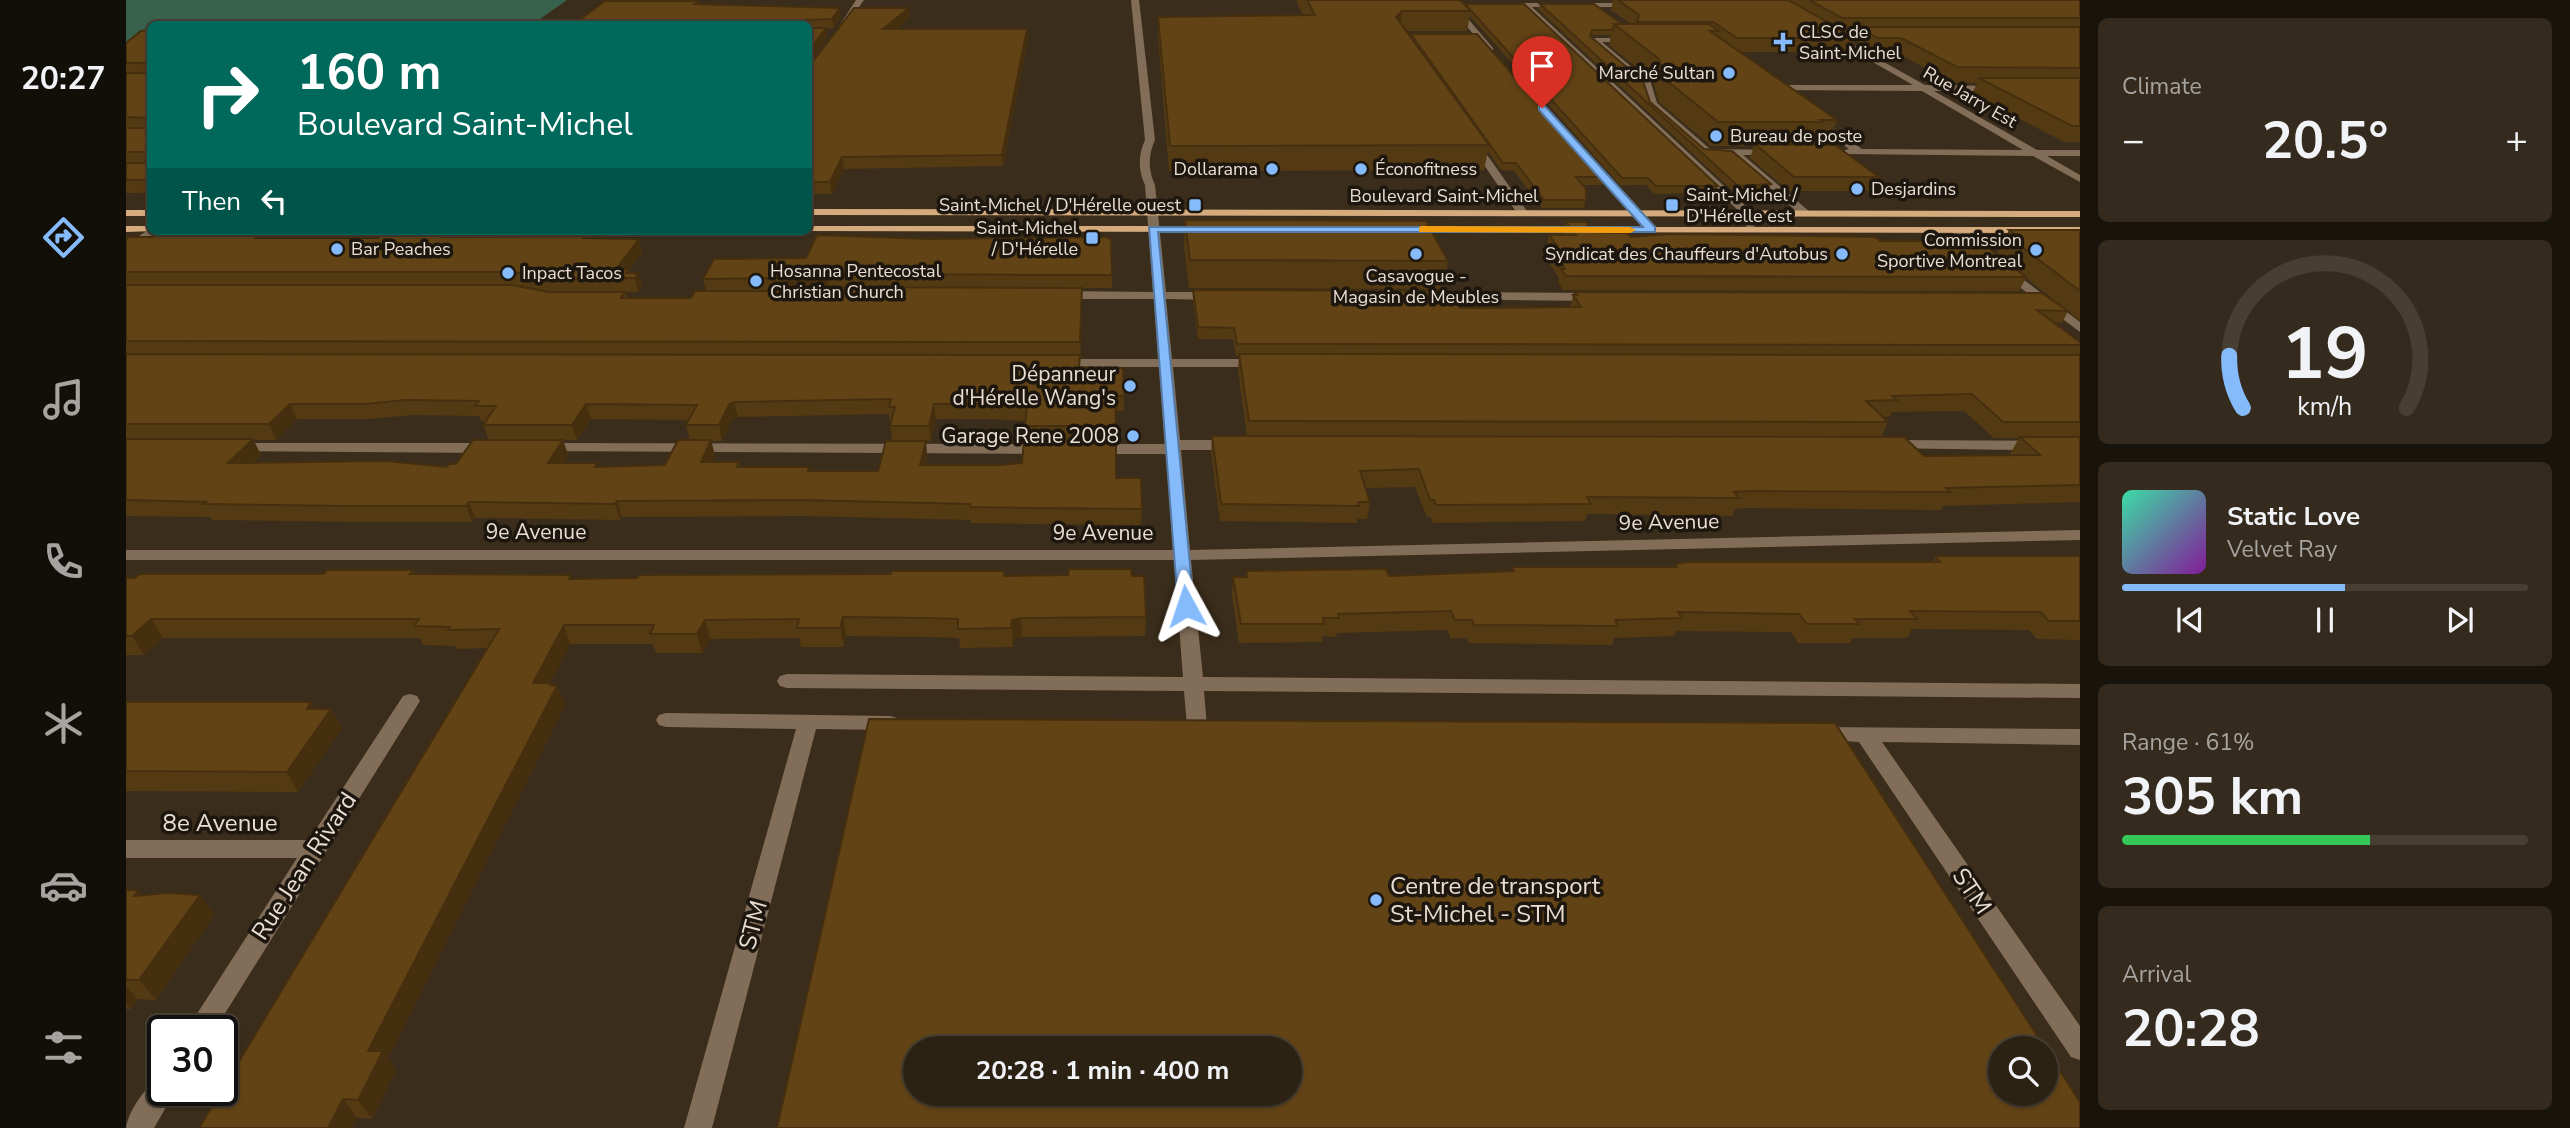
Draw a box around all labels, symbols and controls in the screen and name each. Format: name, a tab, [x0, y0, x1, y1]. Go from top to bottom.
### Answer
place label: CLSC de Saint-Michel	[1799, 20, 1901, 65]
marker: CLSC de Saint-Michel	[1773, 32, 1793, 52]
pin	[1512, 36, 1572, 108]
text: 160 m	[297, 39, 441, 106]
icon: arrive	[1523, 47, 1561, 85]
icon: right	[182, 49, 273, 140]
text: 20:27	[21, 57, 105, 100]
place label: Marché Sultan	[1599, 61, 1715, 85]
street label: Rue Jarry Est	[1919, 61, 2022, 134]
marker: Marché Sultan	[1721, 65, 1737, 81]
text: Climate	[2122, 71, 2202, 102]
text: Boulevard Saint-Michel	[297, 103, 633, 146]
text: 20.5°	[2262, 105, 2388, 176]
text: −	[2122, 115, 2145, 166]
text: +	[2505, 115, 2528, 166]
place label: Bureau de poste	[1730, 124, 1862, 148]
marker: Bureau de poste	[1708, 128, 1724, 144]
place label: Dollarama	[1174, 157, 1258, 181]
place label: Éconofitness	[1375, 157, 1477, 181]
marker: Dollarama	[1264, 161, 1280, 177]
marker: Éconofitness	[1353, 161, 1369, 177]
place label: Desjardins	[1871, 177, 1956, 201]
marker: Desjardins	[1849, 181, 1865, 197]
icon: left	[255, 182, 293, 220]
place label: Saint-Michel / D'Hérelle est	[1686, 183, 1798, 228]
text: Then	[182, 184, 241, 219]
street label: Boulevard Saint-Michel	[1350, 184, 1539, 208]
place label: Saint-Michel / D'Hérelle ouest	[939, 193, 1182, 217]
marker: Saint-Michel / D'Hérelle ouest	[1187, 197, 1203, 213]
marker: Saint-Michel / D'Hérelle est	[1664, 197, 1680, 213]
icon: directions	[39, 213, 88, 262]
place label: Saint-Michel / D'Hérelle	[976, 216, 1079, 261]
place label: Commission Sportive Montreal	[1877, 228, 2023, 273]
marker: Saint-Michel / D'Hérelle	[1084, 230, 1100, 246]
place label: Bar Peaches	[351, 237, 451, 261]
marker: Bar Peaches	[329, 241, 345, 257]
place label: Syndicat des Chauffeurs d'Autobus	[1545, 242, 1828, 266]
marker: Commission Sportive Montreal	[2028, 242, 2044, 258]
marker: Casavogue - Magasin de Meubles	[1408, 246, 1424, 262]
marker: Syndicat des Chauffeurs d'Autobus	[1834, 246, 1850, 262]
place label: Hosanna Pentecostal Christian Church	[770, 259, 942, 304]
place label: Inpact Tacos	[522, 261, 622, 285]
place label: Casavogue - Magasin de Meubles	[1333, 264, 1499, 309]
marker: Inpact Tacos	[500, 265, 516, 281]
marker: Hosanna Pentecostal Christian Church	[748, 273, 764, 289]
text: 19	[2281, 304, 2369, 404]
place label: Dépanneur d'Hérelle Wang's	[952, 360, 1116, 412]
icon: music	[39, 375, 88, 424]
marker: Dépanneur d'Hérelle Wang's	[1122, 378, 1138, 394]
text: km/h	[2297, 390, 2353, 424]
place label: Garage Rene 2008	[941, 422, 1119, 450]
marker: Garage Rene 2008	[1125, 428, 1141, 444]
text: Static Love	[2227, 499, 2360, 534]
street label: 9e Avenue	[1618, 507, 1720, 537]
street label: 9e Avenue	[486, 518, 586, 546]
street label: 9e Avenue	[1053, 519, 1153, 547]
text: Velvet Ray	[2227, 534, 2337, 565]
icon: phone	[39, 537, 88, 586]
position arrow	[1149, 569, 1223, 643]
icon: previous	[2171, 601, 2209, 639]
icon: pause	[2306, 601, 2344, 639]
icon: next	[2441, 601, 2479, 639]
icon: climate	[39, 699, 88, 748]
text: Range · 61%	[2122, 727, 2254, 758]
text: 305 km	[2122, 761, 2303, 832]
street label: Rue Jean Rivard	[244, 786, 364, 946]
street label: 8e Avenue	[162, 807, 278, 839]
icon: car	[39, 861, 88, 910]
street label: STM	[1945, 862, 1999, 920]
place label: Centre de transport St-Michel - STM	[1390, 870, 1601, 930]
marker: Centre de transport St-Michel - STM	[1368, 892, 1384, 908]
street label: STM	[731, 897, 775, 953]
text: Arrival	[2122, 959, 2191, 990]
text: 20:28	[2122, 993, 2260, 1064]
speed limit sign: 30	[147, 1015, 238, 1106]
icon: filters	[39, 1023, 88, 1072]
map controls	[1988, 1036, 2058, 1106]
button: search	[1988, 1036, 2058, 1106]
text: 20:28 · 1 min · 400 m	[976, 1053, 1229, 1088]

